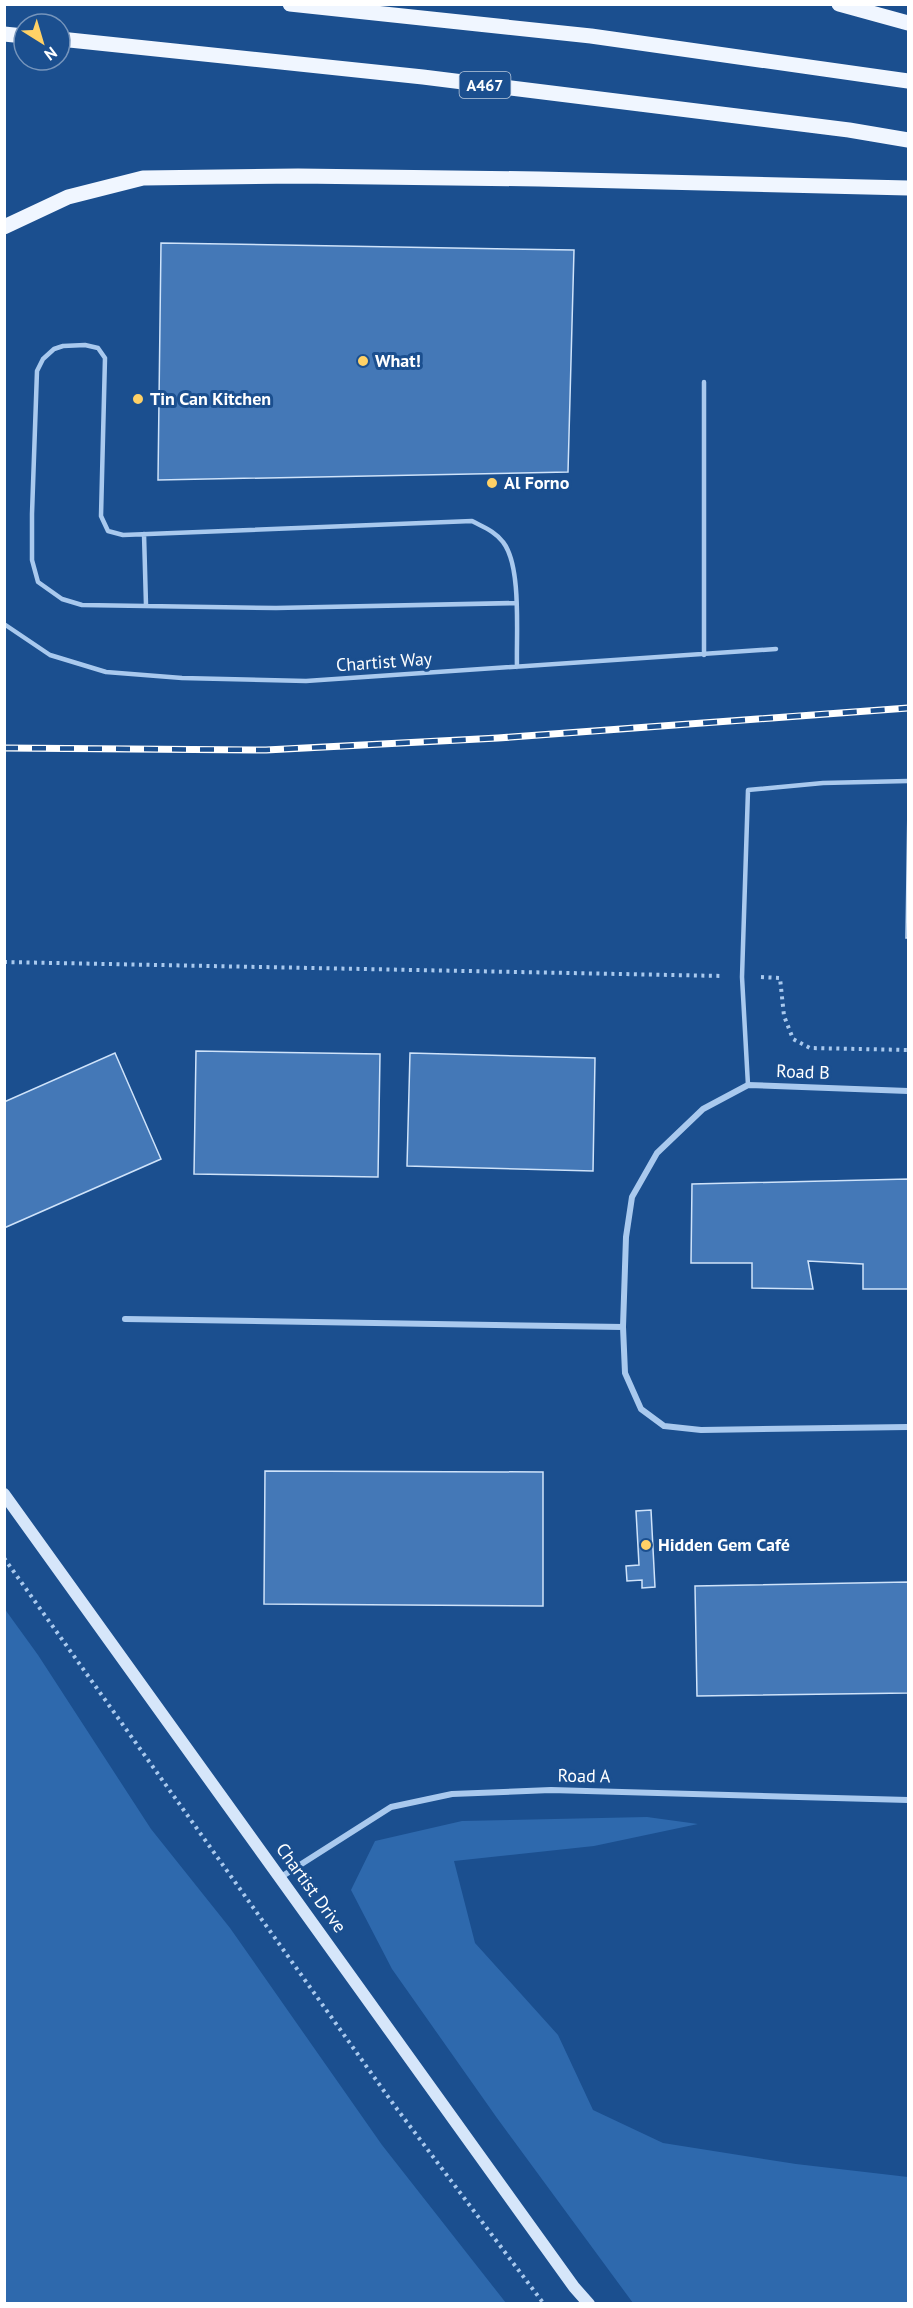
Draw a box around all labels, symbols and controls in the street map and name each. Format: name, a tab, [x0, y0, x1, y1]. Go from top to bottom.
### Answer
north arrow	[12, 12, 72, 72]
text: N	[41, 43, 61, 65]
road number: A467	[460, 72, 510, 98]
place label: What!	[375, 349, 421, 372]
marker: What!	[356, 354, 370, 368]
place label: Tin Can Kitchen	[150, 387, 271, 410]
marker: Tin Can Kitchen	[131, 392, 145, 406]
place label: Al Forno	[504, 471, 570, 494]
marker: Al Forno	[485, 476, 499, 490]
street label: Chartist Way	[335, 647, 433, 676]
street label: Road B	[776, 1059, 830, 1084]
place label: Hidden Gem Café	[658, 1533, 790, 1556]
marker: Hidden Gem Café	[639, 1538, 653, 1552]
street label: Road A	[557, 1764, 611, 1787]
street label: Chartist Drive	[271, 1838, 352, 1937]

